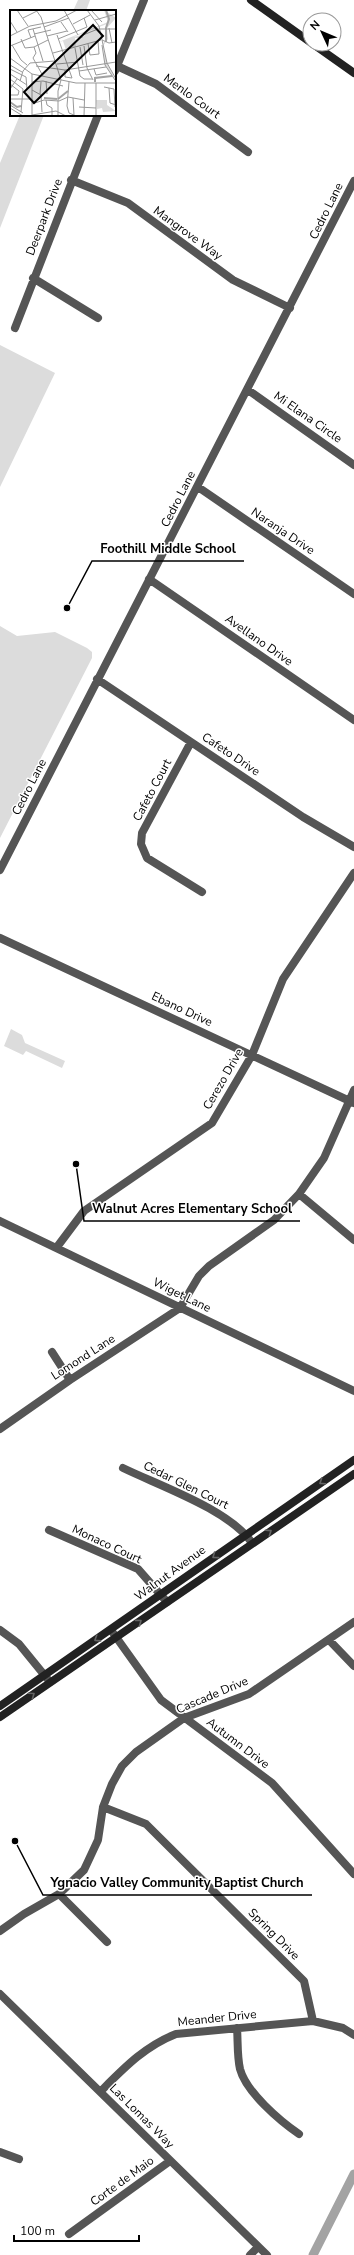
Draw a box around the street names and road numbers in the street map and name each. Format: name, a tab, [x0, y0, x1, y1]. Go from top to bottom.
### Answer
street label: Menlo Court	[160, 70, 224, 123]
street label: Deerpark Drive	[22, 176, 66, 258]
street label: Cedro Lane	[305, 180, 347, 242]
street label: Mangrove Way	[150, 202, 226, 264]
street label: Mi Elana Circle	[271, 388, 345, 446]
street label: Cedro Lane	[157, 468, 199, 530]
street label: Naranja Drive	[248, 504, 318, 558]
street label: Avellano Drive	[222, 611, 296, 669]
street label: Cafeto Drive	[199, 729, 263, 779]
street label: Cafeto Court	[129, 755, 175, 824]
street label: Cedro Lane	[8, 756, 50, 818]
street label: Ebano Drive	[149, 988, 215, 1030]
street label: Cerezo Drive	[199, 1045, 247, 1113]
street label: Wiget Lane	[150, 1274, 214, 1316]
street label: Lomond Lane	[48, 1330, 118, 1384]
street label: Cedar Glen Court	[141, 1457, 232, 1513]
street label: Monaco Court	[70, 1521, 145, 1567]
street label: Walnut Avenue	[131, 1542, 209, 1604]
street label: Cascade Drive	[174, 1673, 250, 1717]
street label: Autumn Drive	[203, 1714, 273, 1772]
street label: Spring Drive	[245, 1905, 303, 1963]
street label: Meander Drive	[177, 2006, 257, 2030]
street label: Las Lomas Way	[106, 2080, 178, 2152]
street label: Corte de Maio	[87, 2152, 157, 2210]

